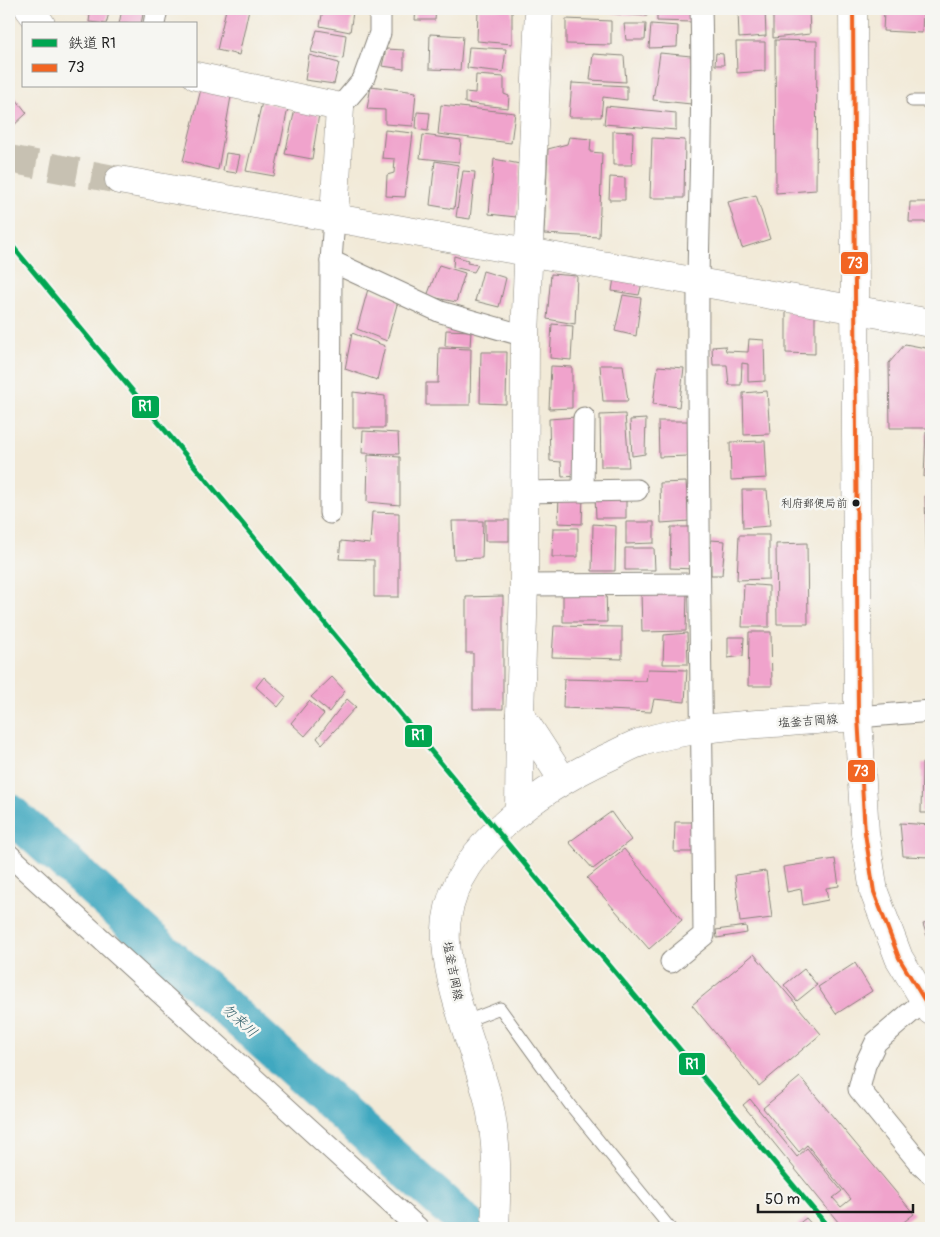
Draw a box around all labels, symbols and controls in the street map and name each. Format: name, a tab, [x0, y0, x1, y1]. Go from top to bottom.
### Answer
legend	[22, 22, 198, 88]
text: 鉄道 R1	[68, 34, 116, 53]
text: 73	[68, 58, 84, 77]
line badge: 73	[840, 251, 869, 275]
text: 73	[847, 255, 863, 272]
line badge: R1	[131, 395, 160, 419]
text: R1	[138, 398, 152, 415]
place label: 利府郵便局前	[781, 497, 847, 510]
marker: 利府郵便局前	[851, 498, 861, 508]
street label: 塩釜吉岡線	[778, 712, 838, 731]
line badge: R1	[404, 724, 433, 748]
text: R1	[411, 727, 425, 744]
line badge: 73	[847, 759, 876, 783]
text: 73	[853, 763, 869, 780]
street label: 塩釜吉岡線	[439, 940, 466, 1002]
water label: 勿来川	[218, 1000, 261, 1041]
line badge: R1	[678, 1052, 706, 1076]
text: R1	[685, 1056, 699, 1073]
scale bar	[758, 1182, 912, 1214]
text: 50 m	[765, 1190, 800, 1209]

